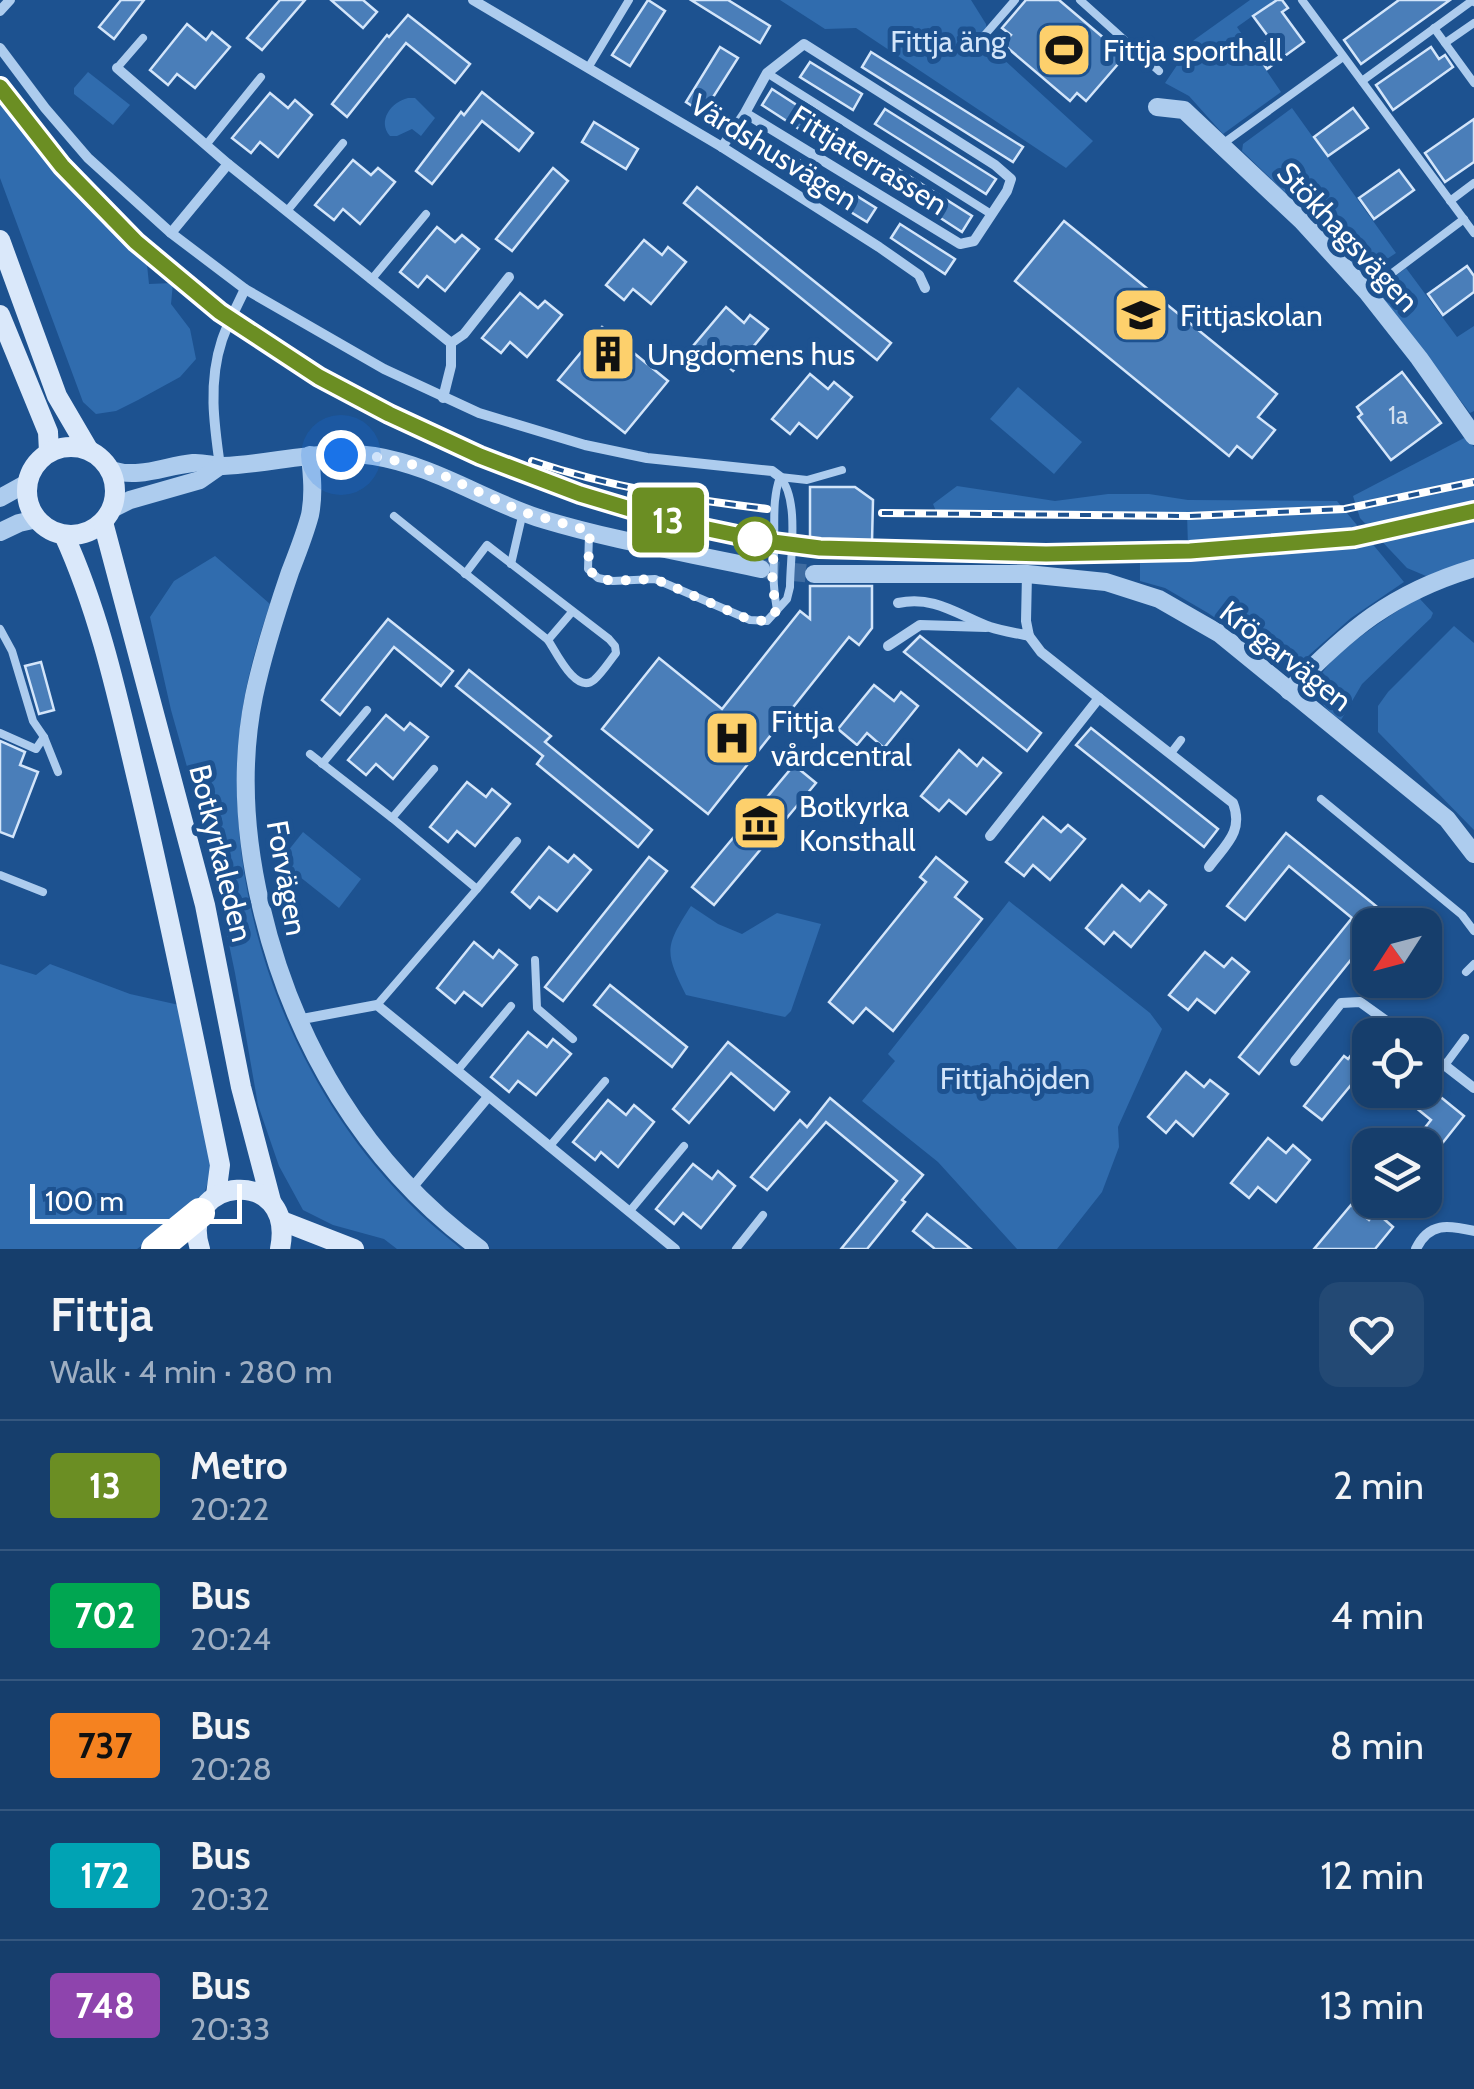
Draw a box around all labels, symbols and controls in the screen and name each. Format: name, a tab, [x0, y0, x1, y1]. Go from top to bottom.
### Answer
sports icon: Fittja sporthall	[1034, 20, 1094, 80]
park label: Fittja äng	[890, 23, 1007, 60]
place label: Fittja sporthall	[1103, 32, 1283, 69]
street label: Värdshusvägen	[684, 86, 864, 218]
street label: Fittjaterrassen	[784, 97, 954, 223]
street label: Stökhagsvägen	[1269, 155, 1427, 319]
school or university icon: Fittjaskolan	[1111, 285, 1171, 345]
place label: Fittjaskolan	[1180, 297, 1323, 334]
building icon: Ungdomens hus	[578, 324, 638, 384]
place label: Ungdomens hus	[647, 336, 855, 373]
house number: 1a	[1388, 400, 1408, 430]
your location	[316, 430, 366, 480]
line badge: 13	[623, 488, 713, 552]
text: 13	[652, 499, 684, 542]
unlabelled marker	[734, 518, 776, 560]
street label: Krögarvägen	[1213, 593, 1359, 719]
place label: Fittja vårdcentral	[771, 703, 912, 774]
hospital icon: Fittja vårdcentral	[702, 708, 762, 768]
street label: Botkyrkaleden	[181, 761, 261, 945]
place label: Botkyrka Konsthall	[799, 788, 916, 859]
museum icon: Botkyrka Konsthall	[730, 793, 790, 853]
street label: Forvägen	[259, 817, 315, 939]
north arrow	[1352, 908, 1442, 998]
map controls	[1352, 908, 1442, 1218]
button: locate	[1352, 1018, 1442, 1108]
park label: Fittjahöjden	[940, 1060, 1090, 1097]
button: layers	[1352, 1128, 1442, 1218]
scale bar	[30, 1179, 242, 1224]
text: 100 m	[45, 1184, 124, 1218]
button: heart	[1319, 1282, 1424, 1387]
text: Fittja	[50, 1285, 153, 1343]
text: Walk · 4 min · 280 m	[50, 1352, 332, 1391]
text: Metro	[190, 1442, 288, 1489]
text: 2 min	[1333, 1462, 1424, 1509]
text: 13	[89, 1464, 121, 1507]
text: 20:22	[190, 1489, 269, 1528]
text: Bus	[190, 1572, 251, 1619]
text: 4 min	[1331, 1592, 1424, 1639]
text: 702	[75, 1594, 135, 1637]
text: 20:24	[190, 1619, 271, 1658]
text: Bus	[190, 1702, 251, 1749]
text: 8 min	[1330, 1722, 1424, 1769]
text: 737	[78, 1724, 132, 1767]
text: 20:28	[190, 1749, 272, 1788]
text: Bus	[190, 1832, 251, 1879]
text: 12 min	[1321, 1852, 1424, 1899]
text: 172	[80, 1854, 130, 1897]
text: 20:32	[190, 1879, 270, 1918]
text: Bus	[190, 1962, 251, 2009]
text: 13 min	[1320, 1982, 1424, 2029]
text: 748	[75, 1984, 135, 2027]
text: 20:33	[190, 2009, 270, 2048]

